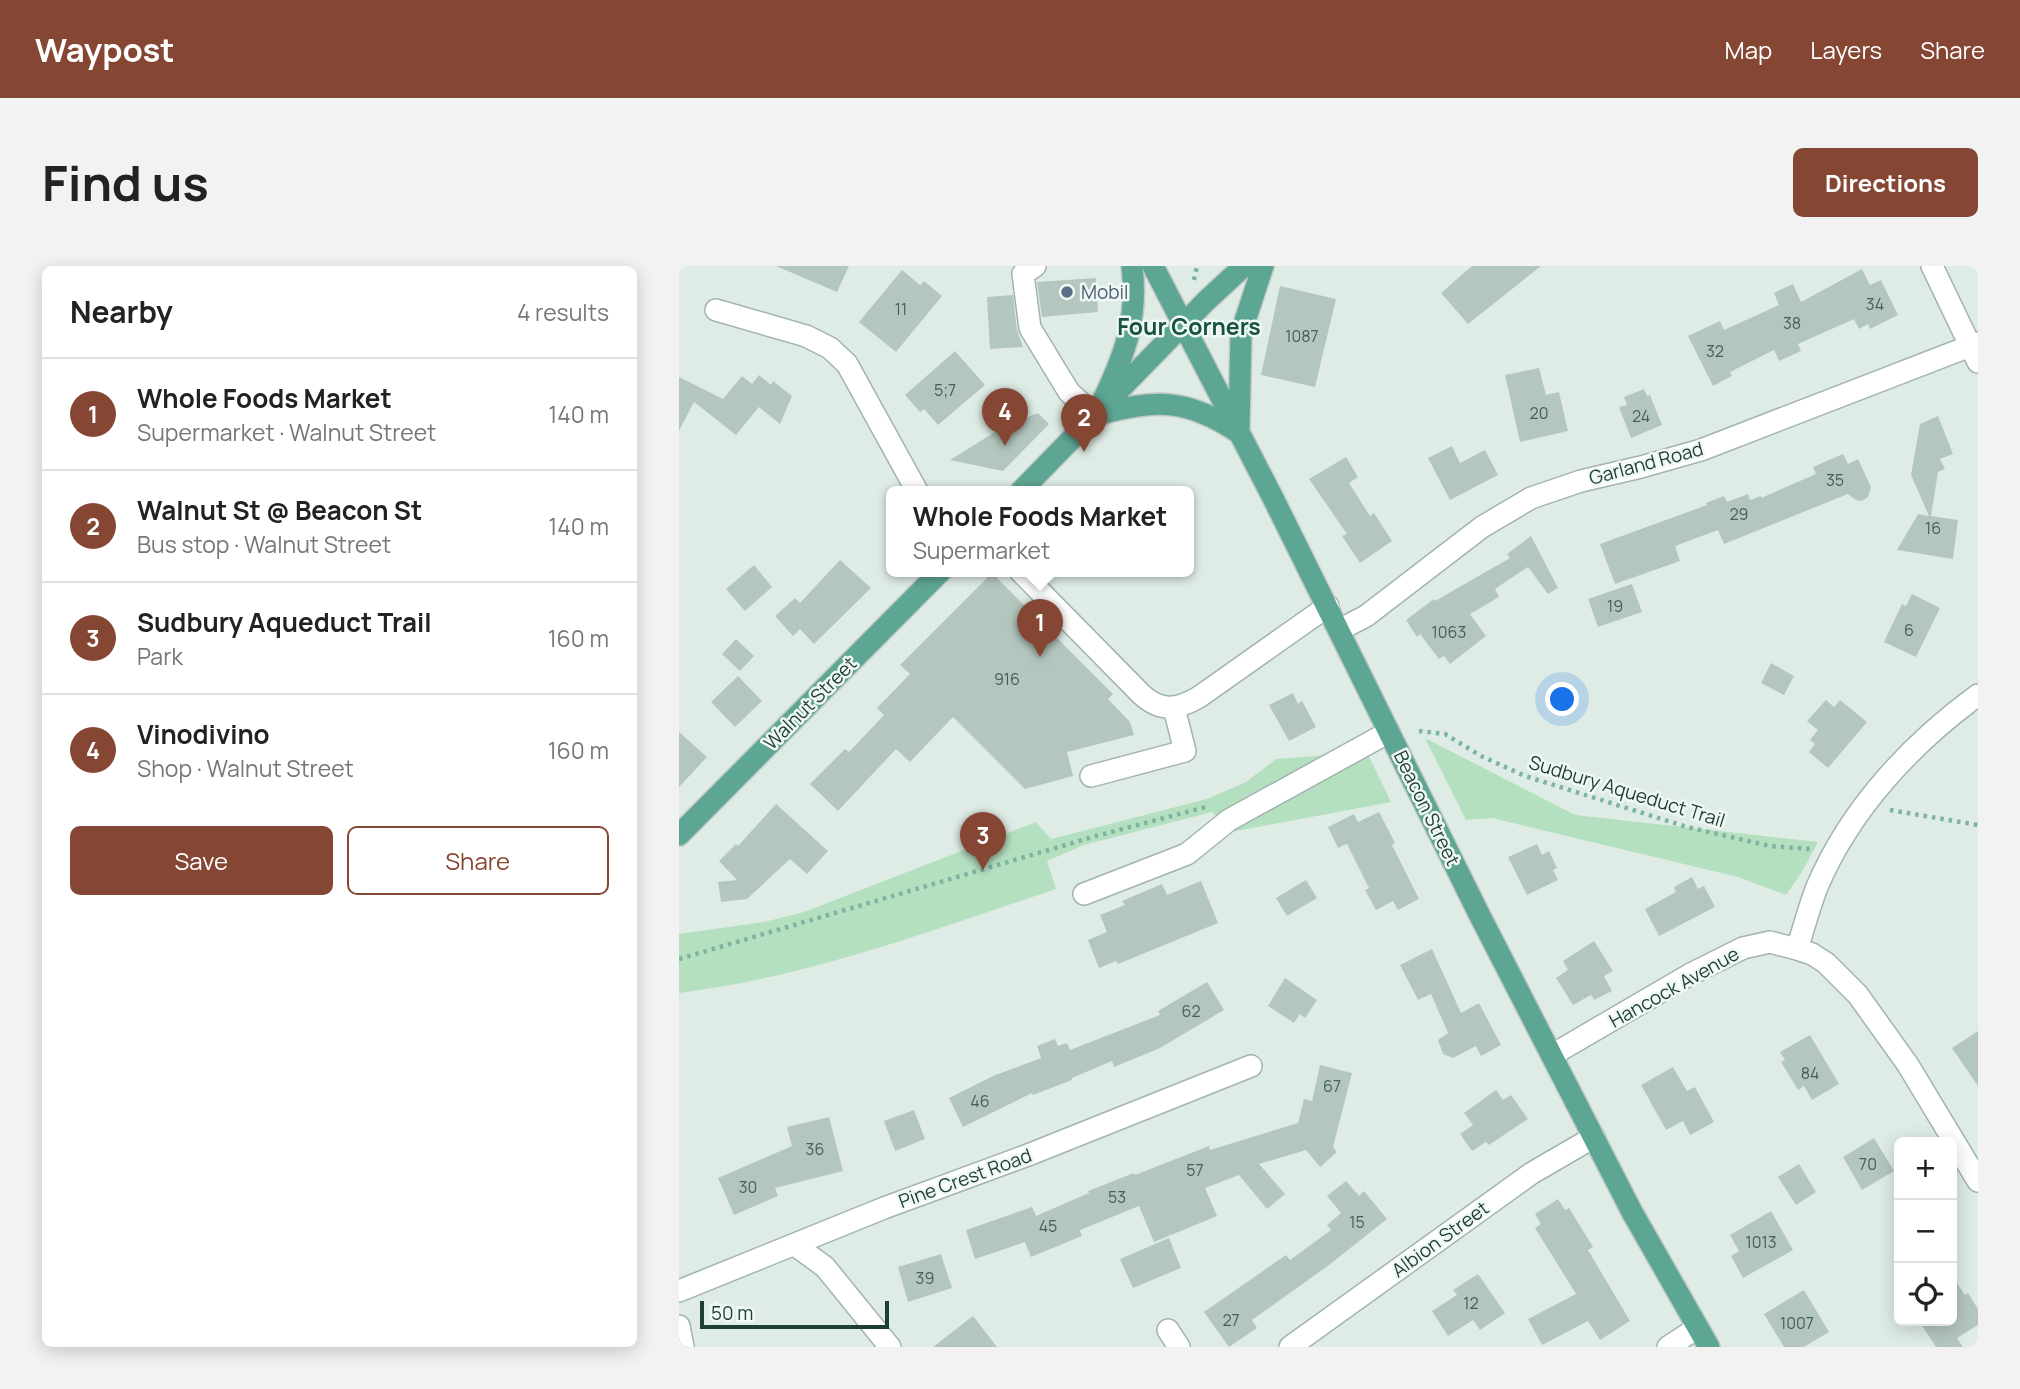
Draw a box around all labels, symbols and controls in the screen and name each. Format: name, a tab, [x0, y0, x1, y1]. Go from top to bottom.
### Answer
text: Waypost	[35, 27, 175, 72]
text: Map	[1725, 33, 1772, 66]
text: Layers	[1810, 33, 1882, 66]
text: Share	[1920, 33, 1985, 66]
button: Directions	[1793, 148, 1978, 217]
text: Find us	[42, 149, 209, 216]
place label: Mobil	[1081, 279, 1128, 305]
marker: Mobil	[1059, 284, 1075, 300]
text: Nearby	[70, 291, 173, 332]
house number: 34	[1866, 293, 1884, 315]
text: 4 results	[517, 296, 609, 328]
house number: 11	[895, 298, 907, 320]
district label: Four Corners	[1117, 310, 1261, 342]
house number: 38	[1783, 312, 1801, 334]
house number: 1087	[1285, 325, 1319, 347]
house number: 32	[1706, 340, 1724, 362]
house number: 5;7	[934, 379, 956, 401]
text: Whole Foods Market	[137, 380, 392, 416]
pin: 4	[982, 388, 1028, 446]
pin: 2	[1061, 394, 1107, 452]
text: 1	[88, 398, 98, 430]
text: 140 m	[548, 398, 609, 430]
house number: 20	[1530, 402, 1548, 424]
house number: 24	[1632, 405, 1650, 427]
text: Supermarket · Walnut Street	[137, 416, 436, 448]
street label: Garland Road	[1586, 435, 1706, 491]
house number: 35	[1826, 469, 1844, 491]
popup	[886, 486, 1194, 577]
text: Walnut St @ Beacon St	[137, 492, 422, 528]
text: Whole Foods Market	[913, 498, 1167, 534]
house number: 29	[1729, 503, 1749, 525]
text: 2	[86, 510, 100, 542]
text: 140 m	[548, 510, 609, 542]
house number: 16	[1925, 517, 1941, 539]
text: Bus stop · Walnut Street	[137, 528, 391, 560]
text: Supermarket	[913, 534, 1050, 566]
house number: 19	[1607, 595, 1623, 617]
pin: 1	[1017, 599, 1063, 657]
text: Sudbury Aqueduct Trail	[137, 604, 432, 640]
house number: 6	[1904, 619, 1914, 641]
house number: 1063	[1432, 621, 1466, 643]
text: 3	[86, 622, 100, 654]
text: 160 m	[548, 622, 609, 654]
text: Park	[137, 640, 183, 672]
street label: Walnut Street	[758, 651, 862, 755]
house number: 916	[994, 668, 1020, 690]
your location	[1545, 682, 1579, 716]
text: Vinodivino	[137, 716, 270, 752]
text: 4	[86, 734, 100, 766]
text: 160 m	[548, 734, 609, 766]
street label: Beacon Street	[1388, 746, 1466, 870]
street label: Sudbury Aqueduct Trail	[1526, 749, 1728, 833]
text: Shop · Walnut Street	[137, 752, 354, 784]
pin: 3	[960, 812, 1006, 870]
button: Save	[70, 826, 333, 895]
button: Share	[347, 826, 609, 895]
street label: Hancock Avenue	[1604, 940, 1744, 1034]
house number: 62	[1181, 1000, 1201, 1022]
house number: 84	[1801, 1062, 1819, 1084]
house number: 67	[1323, 1075, 1341, 1097]
house number: 46	[970, 1090, 990, 1112]
map controls	[1894, 1137, 1957, 1326]
button: +	[1894, 1137, 1957, 1200]
house number: 36	[806, 1138, 824, 1160]
street label: Pine Crest Road	[895, 1142, 1035, 1214]
house number: 70	[1859, 1153, 1877, 1175]
house number: 57	[1186, 1159, 1204, 1181]
house number: 30	[739, 1176, 757, 1198]
house number: 53	[1108, 1186, 1126, 1208]
street label: Albion Street	[1386, 1195, 1494, 1283]
button: −	[1894, 1200, 1957, 1263]
house number: 15	[1349, 1211, 1365, 1233]
house number: 45	[1039, 1215, 1057, 1237]
house number: 1013	[1745, 1231, 1777, 1253]
button: locate	[1894, 1263, 1957, 1326]
house number: 39	[916, 1267, 934, 1289]
house number: 12	[1463, 1292, 1479, 1314]
scale bar	[700, 1298, 889, 1330]
text: 50 m	[711, 1300, 753, 1326]
house number: 27	[1222, 1309, 1240, 1331]
house number: 1007	[1780, 1312, 1814, 1334]

